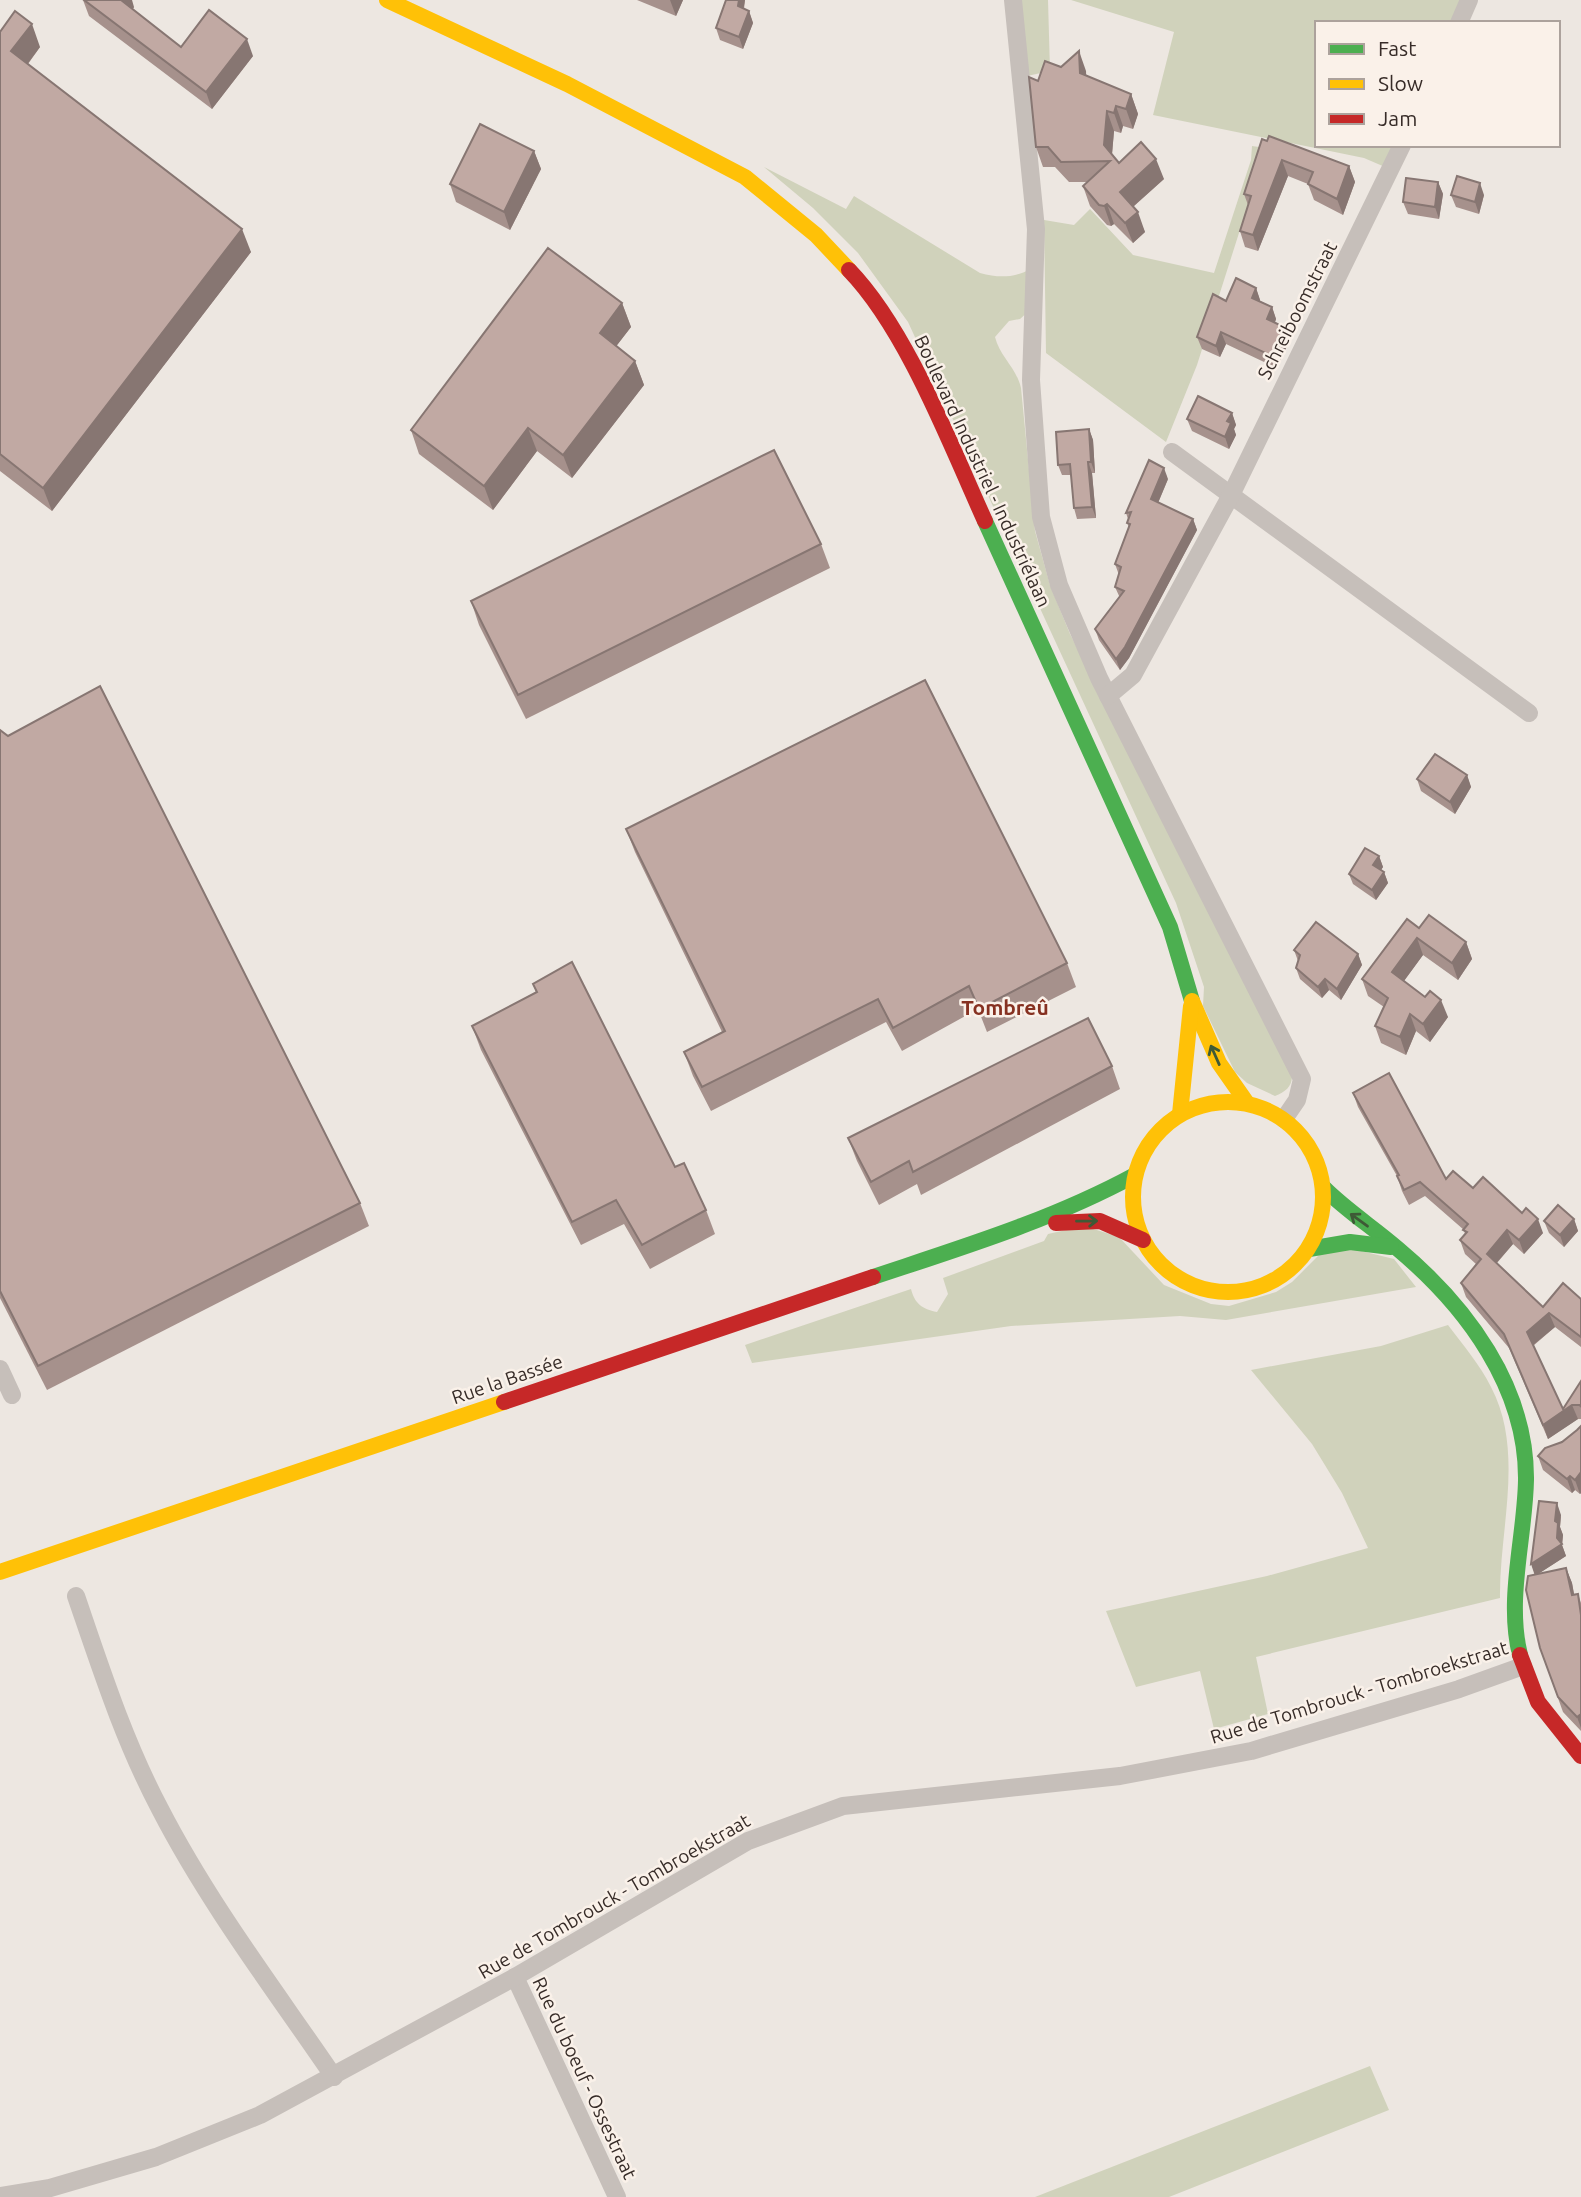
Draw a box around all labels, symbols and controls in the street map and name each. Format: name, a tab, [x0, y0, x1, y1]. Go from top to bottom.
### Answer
legend	[1315, 21, 1560, 147]
text: Fast	[1378, 36, 1416, 60]
text: Slow	[1378, 71, 1423, 95]
text: Jam	[1378, 106, 1417, 130]
street label: Schreiboomstraat	[1253, 237, 1341, 383]
street label: Boulevard Industriel - Industriélaan	[910, 332, 1056, 610]
district label: Tombreû	[961, 995, 1049, 1019]
one-way arrow	[1208, 1045, 1221, 1066]
one-way arrow	[1350, 1213, 1369, 1228]
one-way arrow	[1075, 1214, 1098, 1228]
street label: Rue la Bassée	[449, 1350, 565, 1408]
street label: Rue de Tombrouck - Tombroekstraat	[1208, 1636, 1511, 1748]
street label: Rue de Tombrouck - Tombroekstraat	[474, 1809, 754, 1983]
street label: Rue du boeuf - Ossestraat	[528, 1973, 642, 2183]

